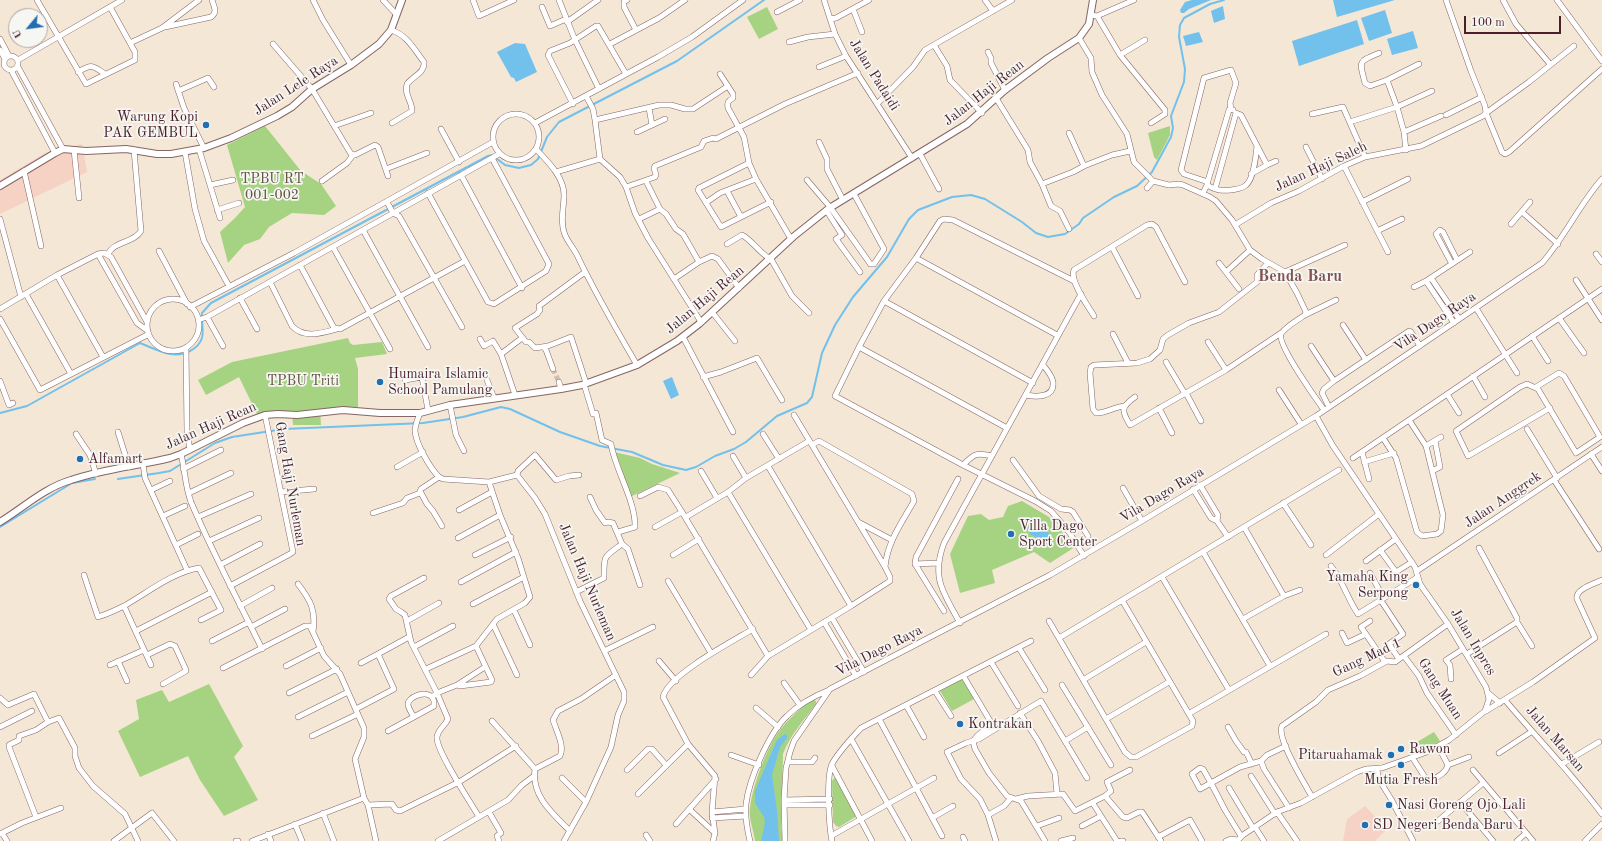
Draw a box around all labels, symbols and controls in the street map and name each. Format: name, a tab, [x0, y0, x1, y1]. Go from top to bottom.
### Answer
north arrow	[8, 8, 48, 48]
scale bar	[1466, 8, 1563, 34]
text: 100 m	[1471, 17, 1505, 29]
text: U	[11, 27, 25, 40]
street label: Jalan Padaidi	[845, 36, 903, 114]
street label: Jalan Lele Raya	[251, 52, 341, 120]
street label: Jalan Haji Rean	[940, 56, 1028, 130]
place label: Warung Kopi PAK GEMBUL	[103, 109, 198, 142]
marker: Warung Kopi PAK GEMBUL	[201, 120, 211, 130]
street label: Jalan Haji Saleh	[1272, 138, 1370, 196]
park label: TPBU RT 001-002	[240, 171, 304, 204]
street label: Jalan Haji Rean	[662, 262, 748, 338]
district label: Benda Baru	[1258, 267, 1342, 287]
street label: Vila Dago Raya	[1391, 288, 1479, 356]
place label: Humaira Islamic School Pamulang	[388, 366, 492, 398]
park label: TPBU Triti	[267, 373, 339, 389]
marker: Humaira Islamic School Pamulang	[375, 377, 385, 387]
street label: Jalan Haji Rean	[163, 398, 259, 454]
street label: Gang Haji Nurleman	[271, 421, 309, 547]
place label: Alfamart	[88, 451, 143, 467]
marker: Alfamart	[75, 454, 85, 464]
street label: Vila Dago Raya	[1117, 463, 1207, 527]
street label: Jalan Anggrek	[1461, 468, 1545, 532]
place label: Villa Dago Sport Center	[1019, 518, 1097, 550]
street label: Jalan Haji Nurleman	[555, 520, 619, 644]
marker: Villa Dago Sport Center	[1006, 529, 1016, 539]
place label: Yamaha King Serpong	[1326, 569, 1408, 602]
marker: Yamaha King Serpong	[1411, 580, 1421, 590]
street label: Jalan Inpres	[1446, 605, 1500, 679]
street label: Vila Dago Raya	[833, 622, 925, 680]
street label: Gang Mad 1	[1330, 635, 1404, 681]
street label: Gang Muan	[1414, 655, 1466, 723]
street label: Jalan Marsan	[1522, 703, 1588, 775]
place label: Kontrakan	[968, 716, 1032, 732]
marker: Kontrakan	[955, 719, 965, 729]
place label: Rawon	[1409, 741, 1450, 757]
marker: Rawon	[1396, 744, 1406, 754]
place label: Pitaruahamak	[1298, 747, 1383, 763]
marker: Pitaruahamak	[1386, 750, 1396, 760]
marker: Mutia Fresh	[1396, 760, 1406, 770]
place label: Mutia Fresh	[1364, 772, 1438, 788]
place label: Nasi Goreng Ojo Lali	[1397, 797, 1526, 813]
marker: Nasi Goreng Ojo Lali	[1384, 800, 1394, 810]
place label: SD Negeri Benda Baru 1	[1373, 817, 1525, 833]
marker: SD Negeri Benda Baru 1	[1360, 820, 1370, 830]

